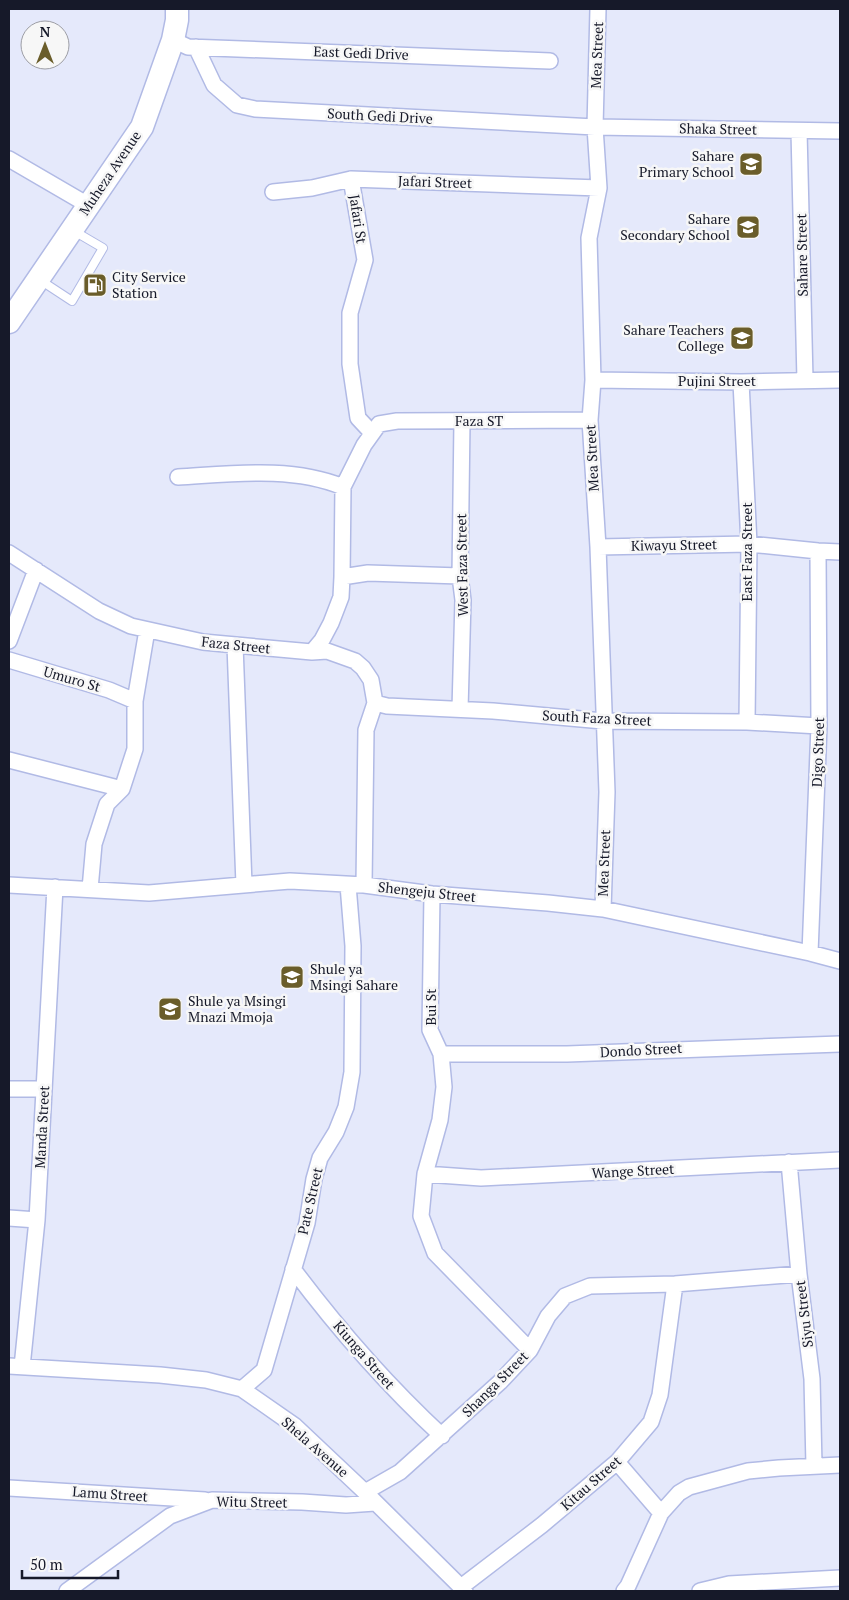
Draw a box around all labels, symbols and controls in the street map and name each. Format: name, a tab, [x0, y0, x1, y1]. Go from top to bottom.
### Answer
north arrow	[20, 20, 70, 70]
street label: Mea Street	[586, 20, 607, 89]
text: N	[40, 22, 51, 41]
street label: East Gedi Drive	[313, 41, 409, 64]
street label: South Gedi Drive	[327, 103, 433, 128]
street label: Shaka Street	[679, 118, 758, 139]
street label: Muheza Avenue	[74, 127, 145, 219]
place label: Sahare Primary School	[639, 146, 734, 181]
school or university icon: Sahare Primary School	[738, 151, 764, 177]
street label: Jafari Street	[398, 171, 473, 192]
street label: Jafari St	[345, 193, 372, 246]
place label: Sahare Secondary School	[620, 209, 730, 244]
street label: Sahare Street	[791, 213, 812, 297]
school or university icon: Sahare Secondary School	[735, 214, 761, 240]
place label: City Service Station	[112, 267, 186, 302]
fuel station icon: City Service Station	[82, 272, 108, 298]
place label: Sahare Teachers College	[623, 320, 724, 355]
school or university icon: Sahare Teachers College	[729, 325, 755, 351]
street label: Pujini Street	[678, 371, 757, 390]
street label: Faza ST	[455, 411, 503, 430]
street label: Mea Street	[580, 423, 603, 492]
street label: East Faza Street	[737, 502, 756, 602]
street label: West Faza Street	[451, 512, 472, 617]
street label: Kiwayu Street	[631, 534, 718, 555]
street label: Faza Street	[201, 631, 272, 658]
street label: Umuro St	[41, 661, 104, 696]
street label: South Faza Street	[542, 705, 653, 730]
street label: Digo Street	[807, 716, 828, 787]
street label: Mea Street	[593, 828, 614, 897]
street label: Shengeju Street	[377, 877, 478, 906]
place label: Shule ya Msingi Sahare	[310, 959, 398, 994]
school or university icon: Shule ya Msingi Sahare	[279, 964, 305, 990]
street label: Bui St	[421, 988, 440, 1025]
place label: Shule ya Msingi Mnazi Mmoja	[188, 991, 286, 1026]
school or university icon: Shule ya Msingi Mnazi Mmoja	[157, 996, 183, 1022]
street label: Dondo Street	[599, 1038, 683, 1061]
street label: Manda Street	[30, 1084, 53, 1169]
street label: Wange Street	[591, 1159, 676, 1182]
street label: Pate Street	[293, 1165, 327, 1236]
street label: Siyu Street	[790, 1279, 817, 1349]
street label: Kiunga Street	[329, 1316, 400, 1394]
street label: Shanga Street	[457, 1346, 532, 1421]
street label: Shela Avenue	[278, 1412, 353, 1481]
street label: Kitau Street	[556, 1451, 626, 1514]
street label: Lamu Street	[72, 1481, 149, 1506]
street label: Witu Street	[216, 1491, 289, 1512]
scale bar	[22, 1548, 119, 1580]
text: 50 m	[30, 1554, 63, 1574]

